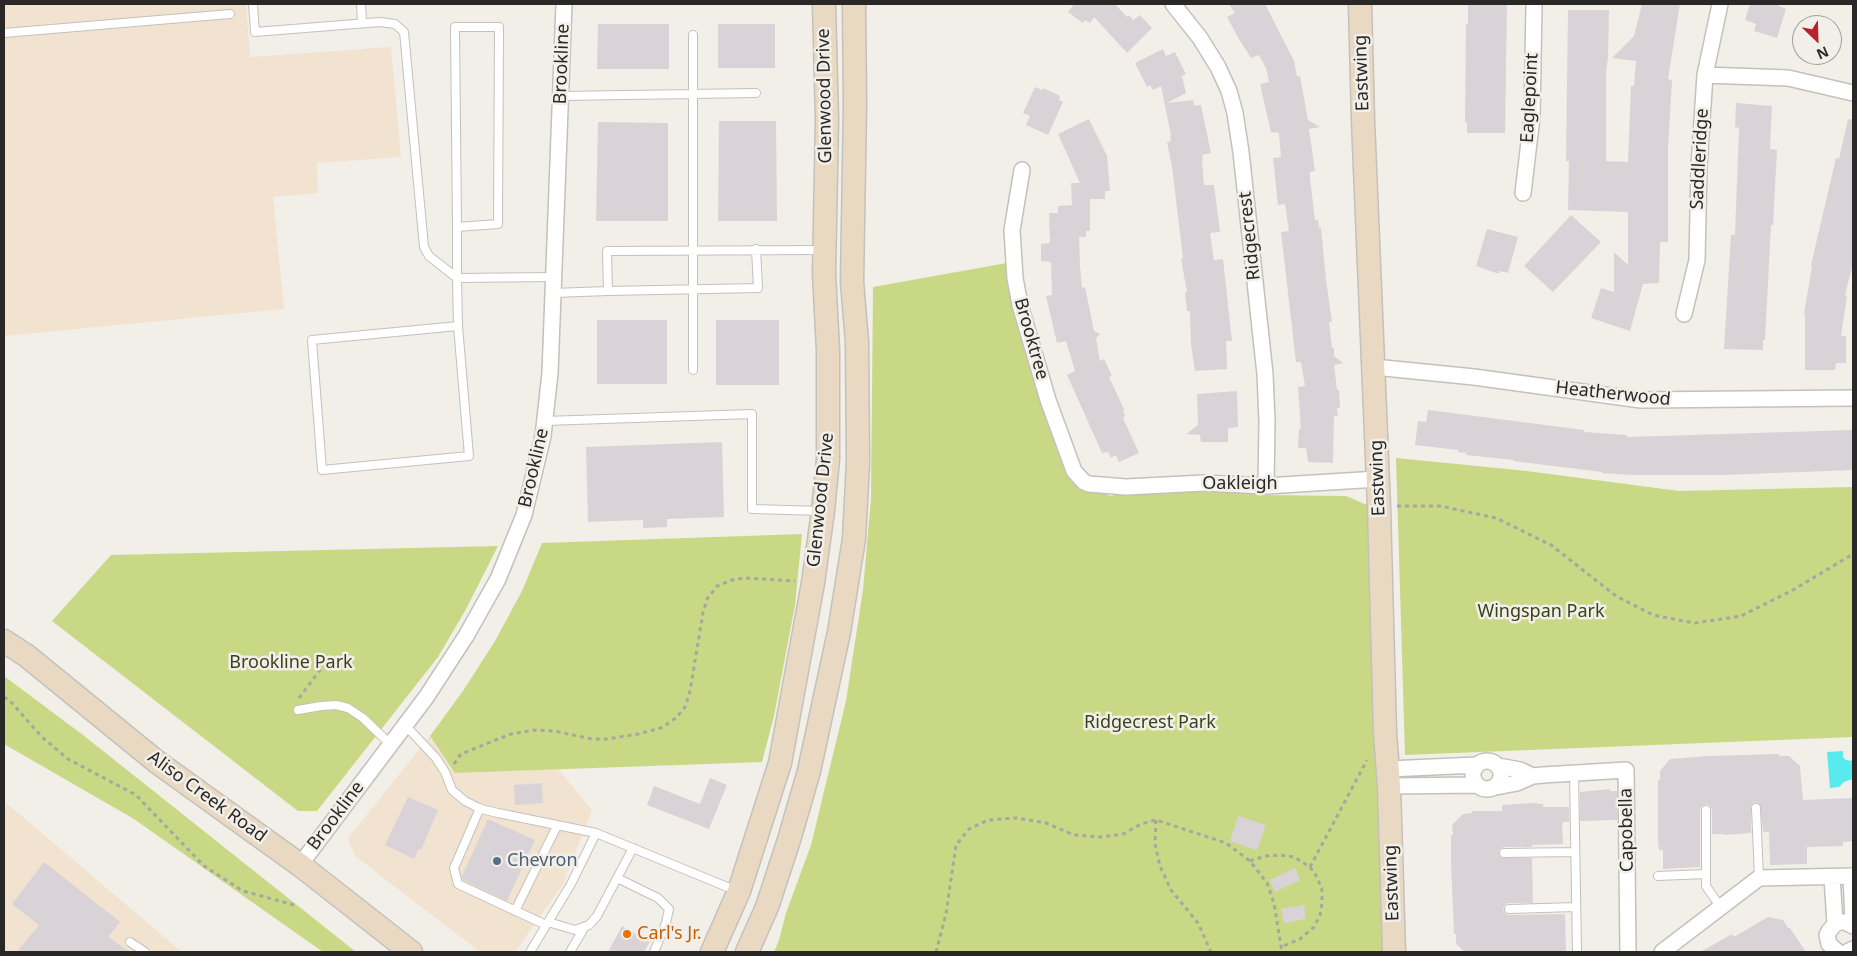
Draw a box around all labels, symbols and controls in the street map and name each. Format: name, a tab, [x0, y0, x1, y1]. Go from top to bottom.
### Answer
north arrow	[1792, 15, 1842, 65]
street label: Brookline	[550, 23, 574, 105]
street label: Glenwood Drive	[813, 28, 837, 164]
street label: Eastwing	[1350, 35, 1374, 111]
text: N	[1814, 42, 1832, 64]
street label: Eaglepoint	[1517, 52, 1543, 144]
street label: Saddleridge	[1687, 108, 1713, 210]
street label: Ridgecrest	[1235, 191, 1265, 281]
street label: Brooktree	[1009, 296, 1053, 382]
street label: Heatherwood	[1554, 377, 1672, 411]
street label: Brookline	[514, 426, 554, 510]
street label: Glenwood Drive	[803, 432, 839, 568]
street label: Eastwing	[1366, 440, 1390, 516]
street label: Oakleigh	[1202, 473, 1278, 495]
park label: Wingspan Park	[1477, 601, 1605, 623]
park label: Brookline Park	[229, 652, 353, 674]
park label: Ridgecrest Park	[1084, 712, 1216, 734]
street label: Aliso Creek Road	[144, 747, 270, 847]
street label: Brookline	[303, 777, 369, 855]
street label: Capobella	[1615, 788, 1639, 872]
street label: Eastwing	[1380, 845, 1404, 921]
place label: Chevron	[507, 850, 578, 872]
marker: Chevron	[491, 855, 503, 867]
place label: Carl's Jr.	[637, 923, 702, 945]
marker: Carl's Jr.	[621, 928, 633, 940]

